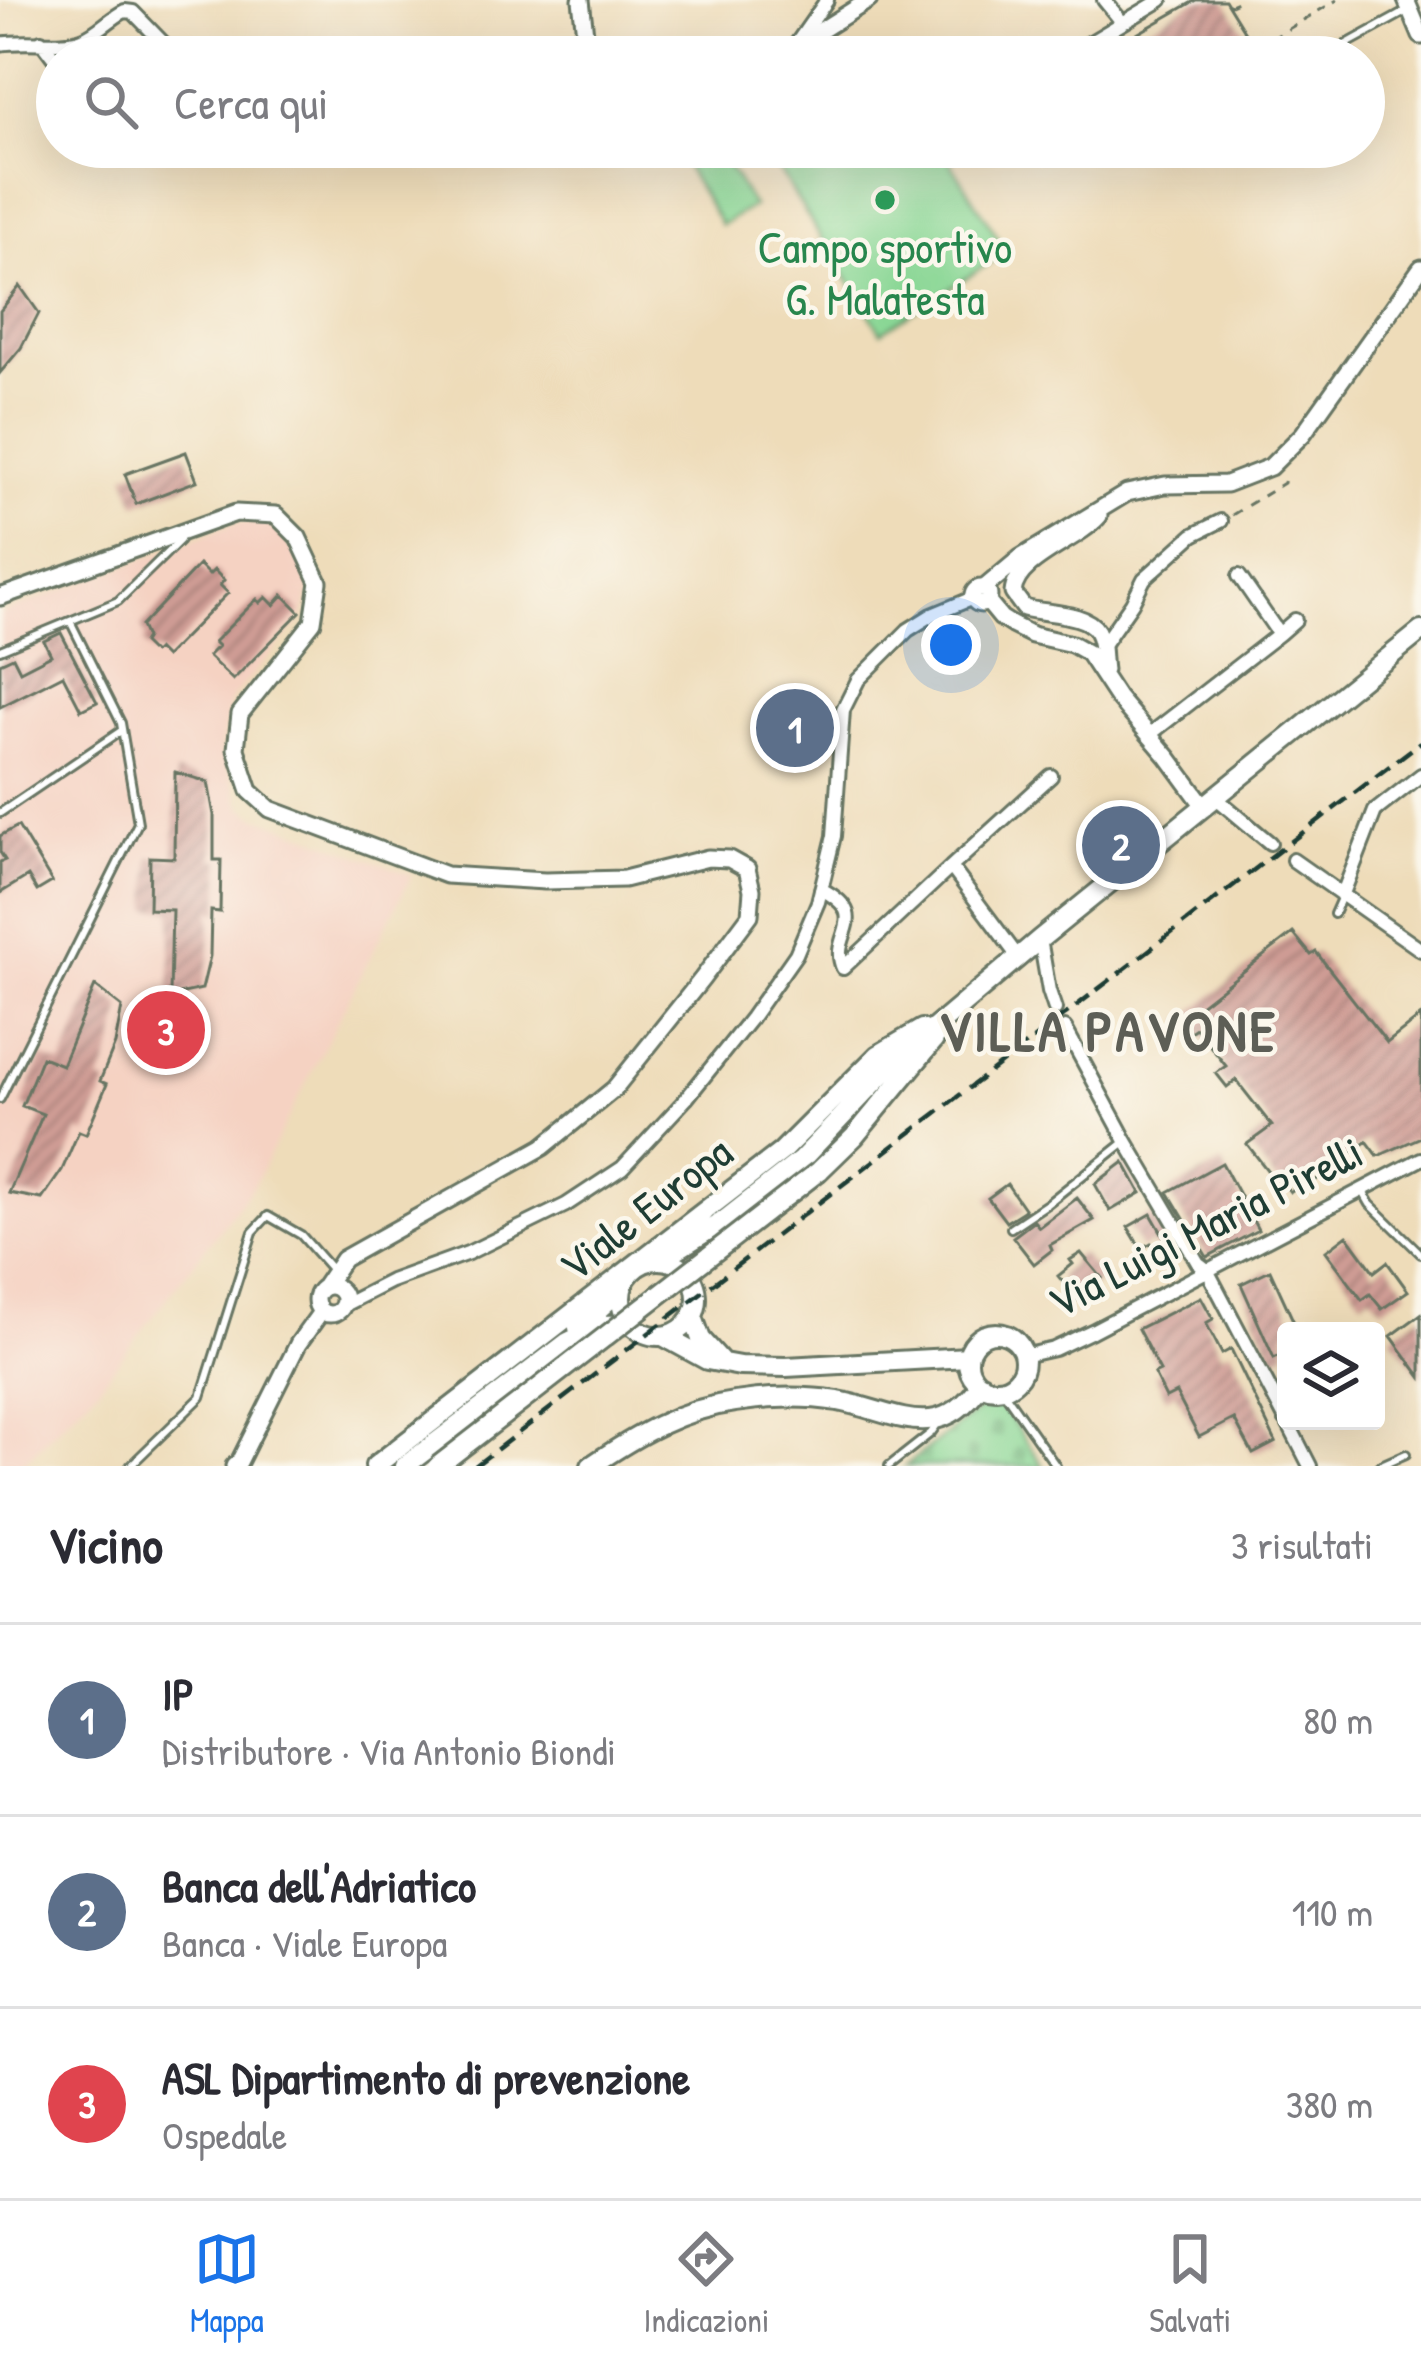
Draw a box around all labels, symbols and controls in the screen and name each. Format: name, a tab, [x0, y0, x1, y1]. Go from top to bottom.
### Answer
search box	[36, 36, 1385, 168]
icon: search	[78, 69, 144, 135]
text: Cerca qui	[174, 72, 328, 133]
marker: Campo sportivo G. Malatesta	[872, 187, 898, 213]
place label: Campo sportivo G. Malatesta	[758, 216, 1012, 329]
your location	[921, 615, 981, 675]
pin: 1	[756, 683, 834, 773]
pin: 2	[1082, 800, 1160, 890]
pin: 3	[127, 985, 205, 1075]
district label: VILLA PAVONE	[938, 992, 1278, 1069]
street label: Viale Europa	[546, 1121, 744, 1295]
street label: Via Luigi Maria Pirelli	[1038, 1121, 1372, 1331]
map controls	[1277, 1322, 1385, 1430]
button: layers	[1277, 1322, 1385, 1430]
text: Vicino	[48, 1510, 163, 1579]
text: 3 risultati	[1231, 1518, 1373, 1571]
text: IP	[162, 1663, 194, 1724]
text: 1	[80, 1693, 94, 1746]
text: 80 m	[1303, 1693, 1373, 1746]
text: Distributore · Via Antonio Biondi	[162, 1724, 616, 1777]
text: Banca dell'Adriatico	[162, 1855, 476, 1916]
text: 2	[78, 1885, 96, 1938]
text: 110 m	[1292, 1885, 1373, 1938]
text: Banca · Viale Europa	[162, 1916, 447, 1969]
text: ASL Dipartimento di prevenzione	[162, 2047, 690, 2108]
text: 3	[78, 2077, 96, 2130]
text: 380 m	[1286, 2077, 1373, 2130]
text: Ospedale	[162, 2108, 287, 2161]
tab: Mappa	[190, 2226, 264, 2342]
tab: Indicazioni	[644, 2226, 769, 2342]
tab: Salvati	[1149, 2226, 1231, 2342]

